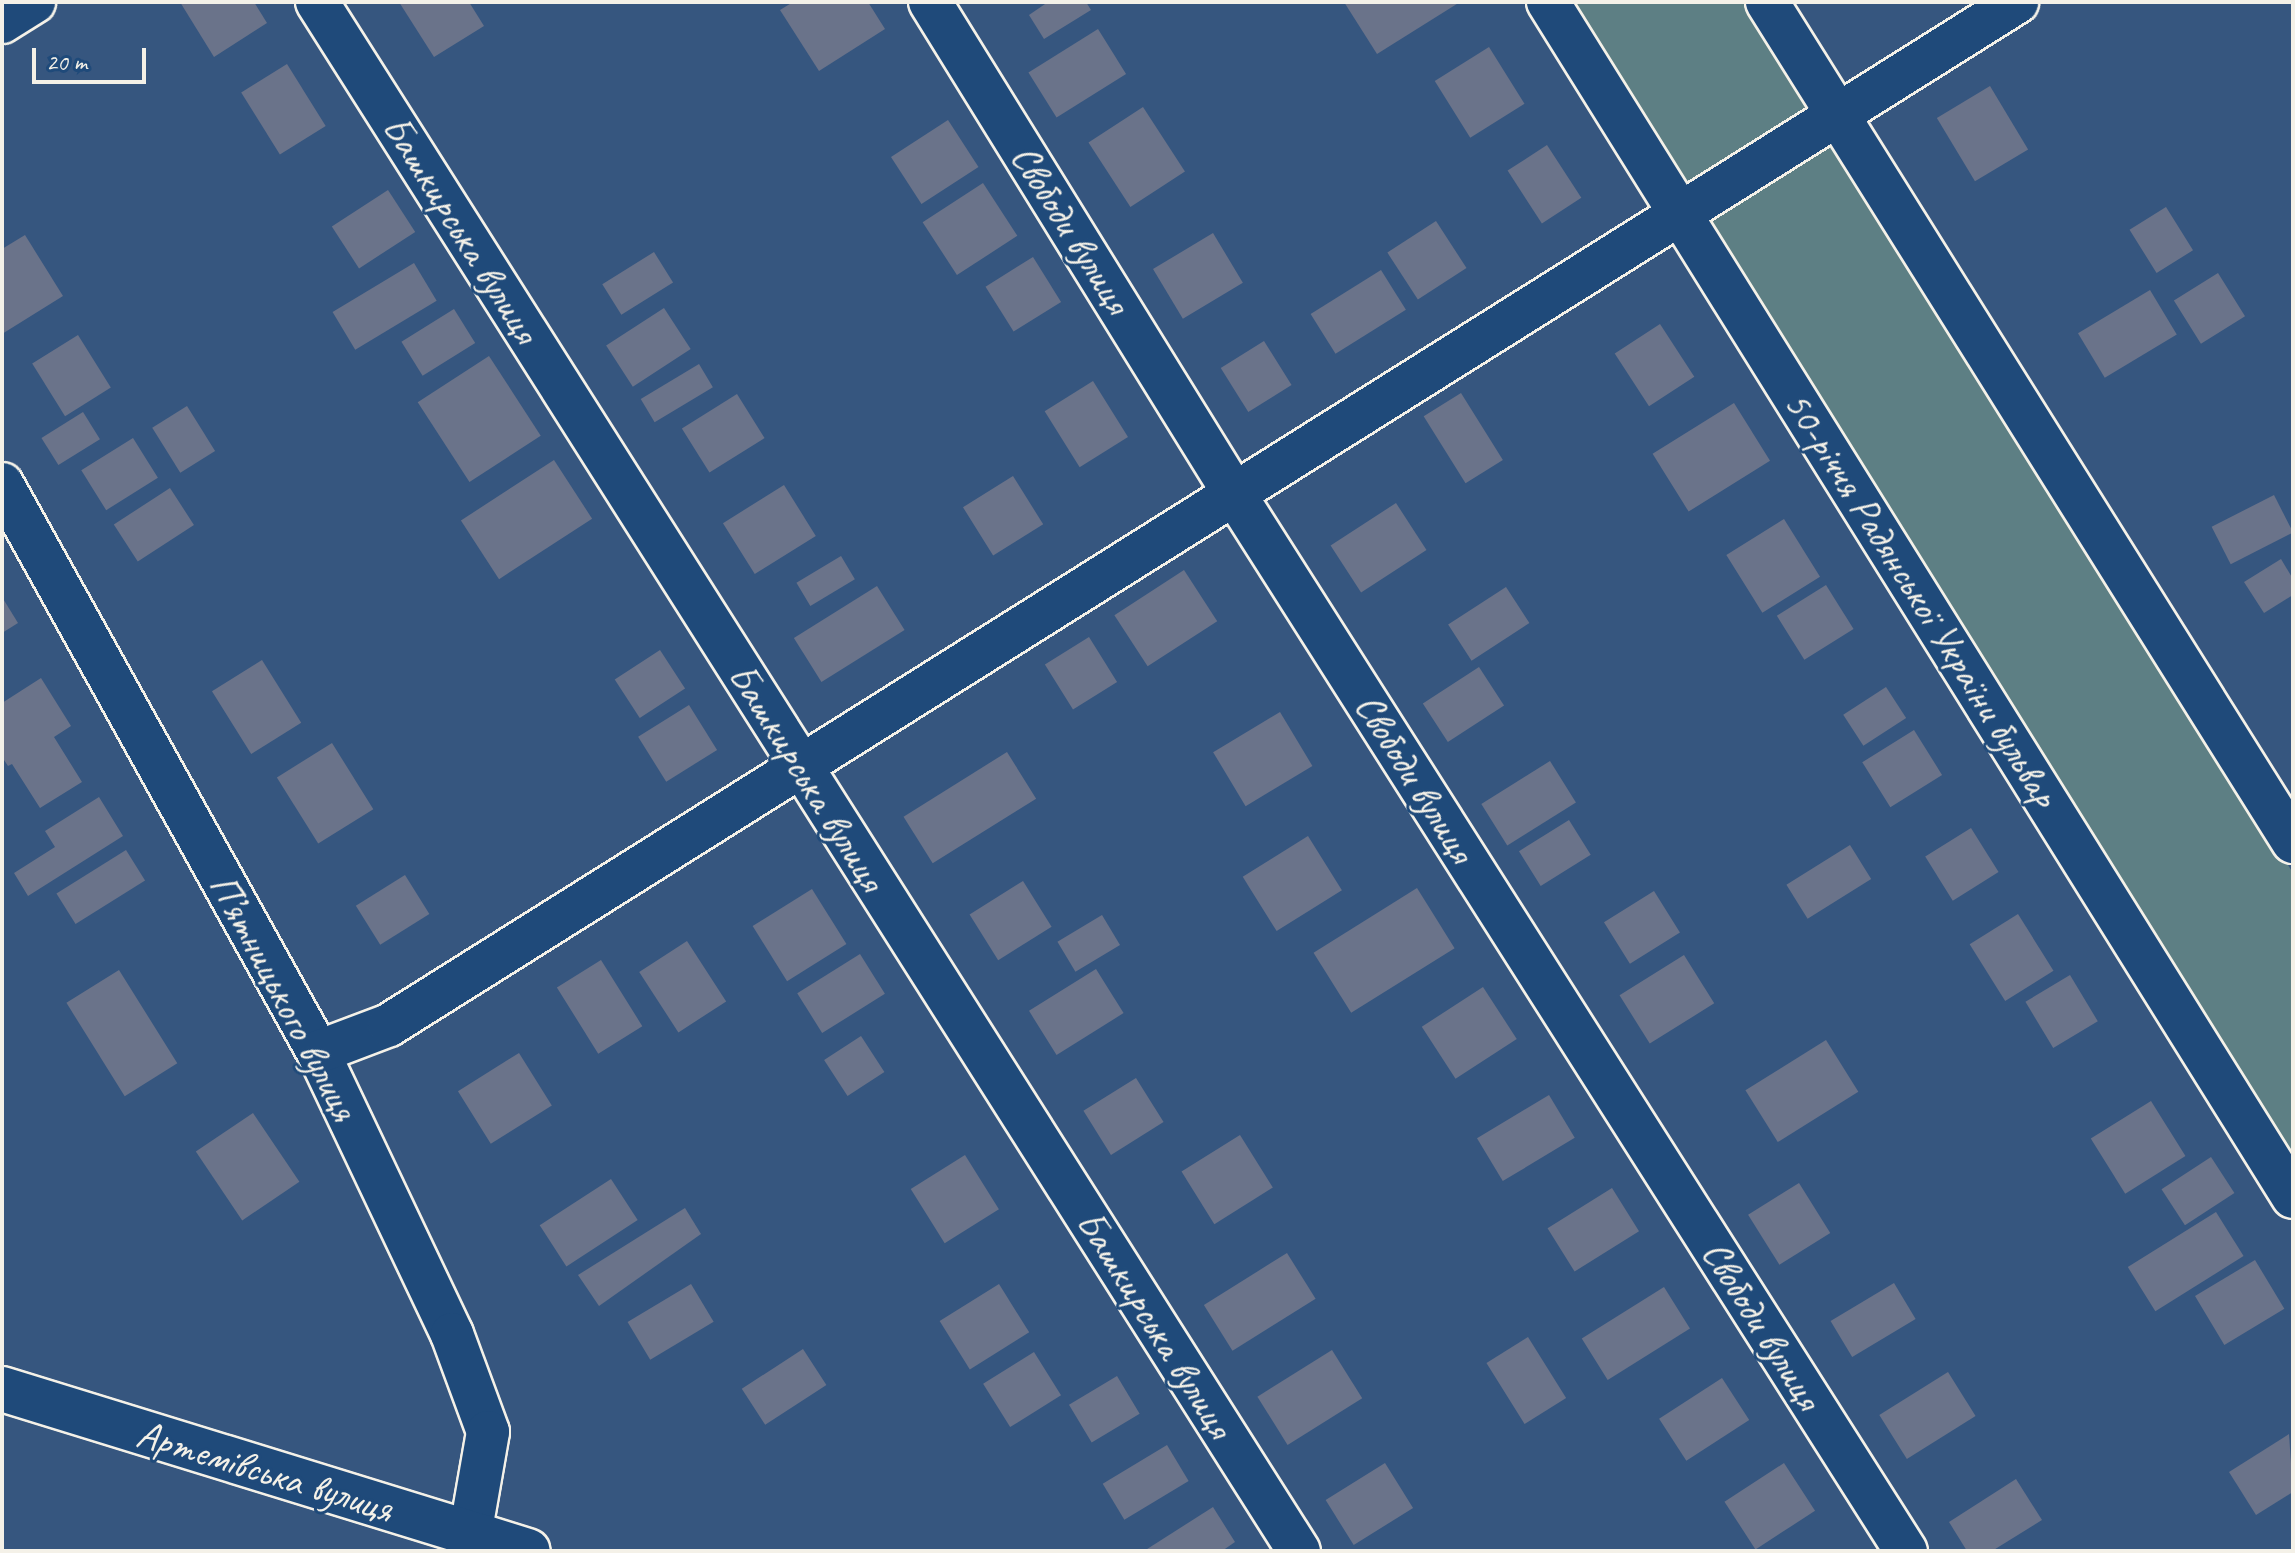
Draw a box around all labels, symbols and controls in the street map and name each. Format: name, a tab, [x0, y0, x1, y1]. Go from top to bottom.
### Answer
scale bar	[36, 32, 150, 82]
text: 20 m	[46, 47, 87, 77]
street label: Башкирська вулиця	[372, 106, 550, 352]
street label: Свободи вулиця	[1000, 136, 1142, 322]
street label: 50-річчя Радянської України бульвар	[1773, 383, 2069, 815]
street label: Башкирська вулиця	[718, 654, 896, 900]
street label: Свободи вулиця	[1344, 685, 1486, 871]
street label: П’ятницького вулиця	[198, 865, 370, 1129]
street label: Башкирська вулиця	[1066, 1201, 1244, 1447]
street label: Свободи вулиця	[1691, 1232, 1833, 1418]
street label: Артемівська вулиця	[131, 1409, 399, 1533]

